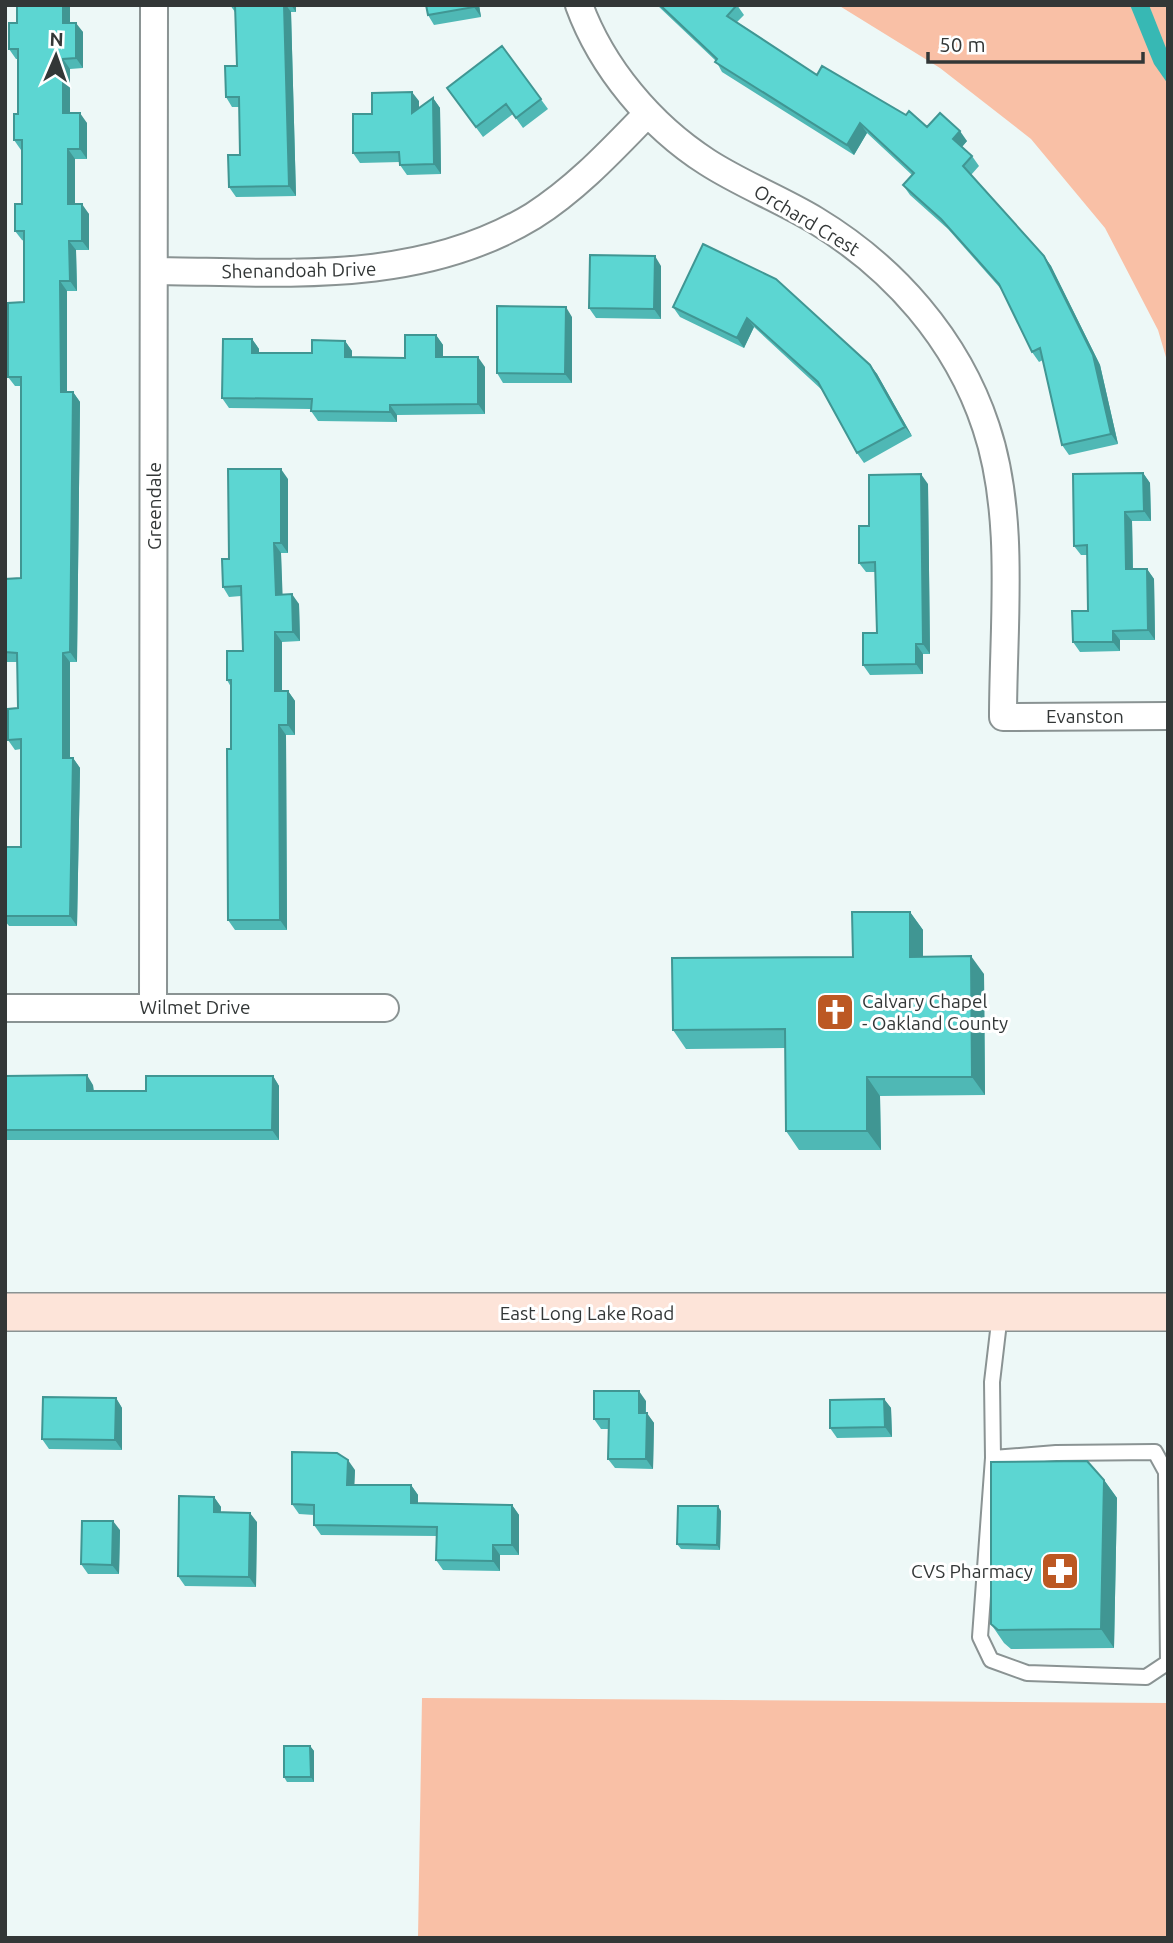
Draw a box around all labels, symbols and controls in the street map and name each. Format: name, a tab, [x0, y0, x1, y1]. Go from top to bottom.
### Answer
north arrow	[21, 21, 91, 91]
scale bar	[928, 21, 1143, 65]
text: N	[49, 28, 64, 50]
text: 50 m	[939, 32, 986, 56]
street label: Orchard Crest	[750, 180, 864, 260]
street label: Shenandoah Drive	[221, 258, 377, 282]
street label: Greendale	[143, 462, 165, 550]
street label: Evanston	[1046, 705, 1124, 727]
place label: Calvary Chapel - Oakland County	[862, 990, 1008, 1034]
church icon: Calvary Chapel - Oakland County	[814, 991, 856, 1033]
street label: Wilmet Drive	[139, 996, 251, 1018]
street label: East Long Lake Road	[500, 1302, 674, 1324]
pharmacy icon: CVS Pharmacy	[1039, 1550, 1081, 1592]
place label: CVS Pharmacy	[911, 1560, 1033, 1582]

